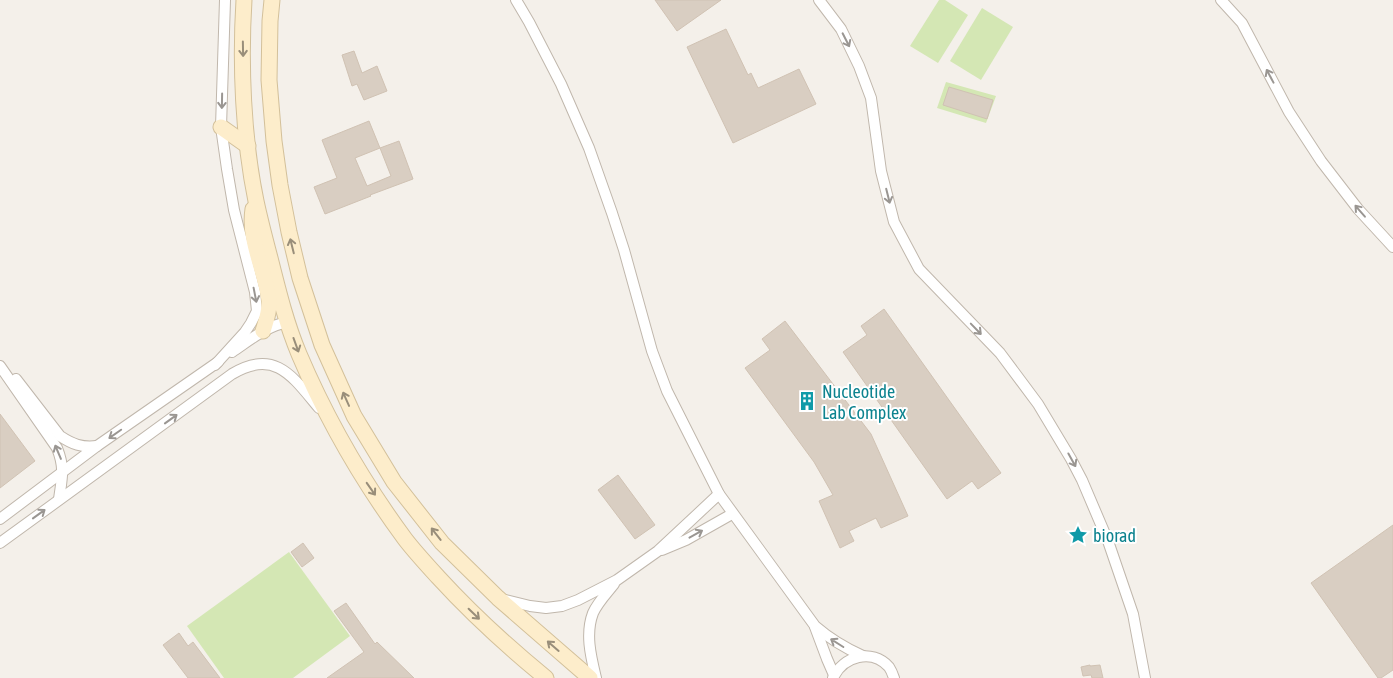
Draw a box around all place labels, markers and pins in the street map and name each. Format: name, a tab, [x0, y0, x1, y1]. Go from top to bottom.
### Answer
place label: Nucleotide Lab Complex	[822, 381, 906, 423]
building icon: Nucleotide Lab Complex	[796, 390, 818, 412]
place icon: biorad	[1067, 524, 1089, 546]
place label: biorad	[1093, 525, 1136, 546]

